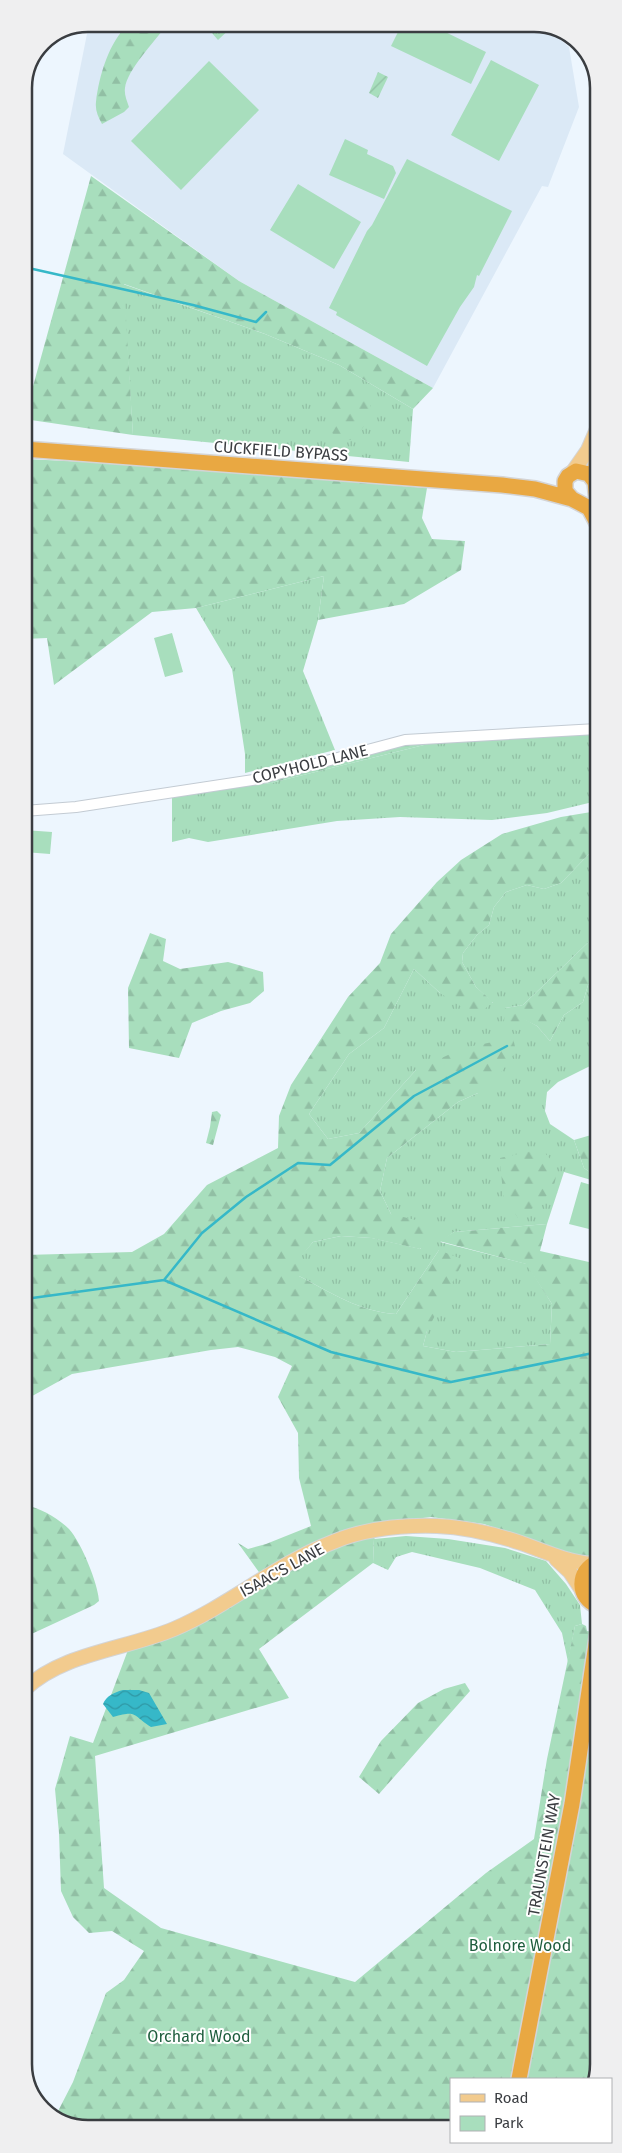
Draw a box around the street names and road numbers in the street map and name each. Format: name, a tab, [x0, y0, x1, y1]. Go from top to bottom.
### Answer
street label: CUCKFIELD BYPASS	[213, 437, 349, 465]
street label: COPYHOLD LANE	[250, 740, 370, 788]
street label: ISAAC'S LANE	[236, 1539, 328, 1601]
street label: TRAUNSTEIN WAY	[524, 1792, 564, 1918]

